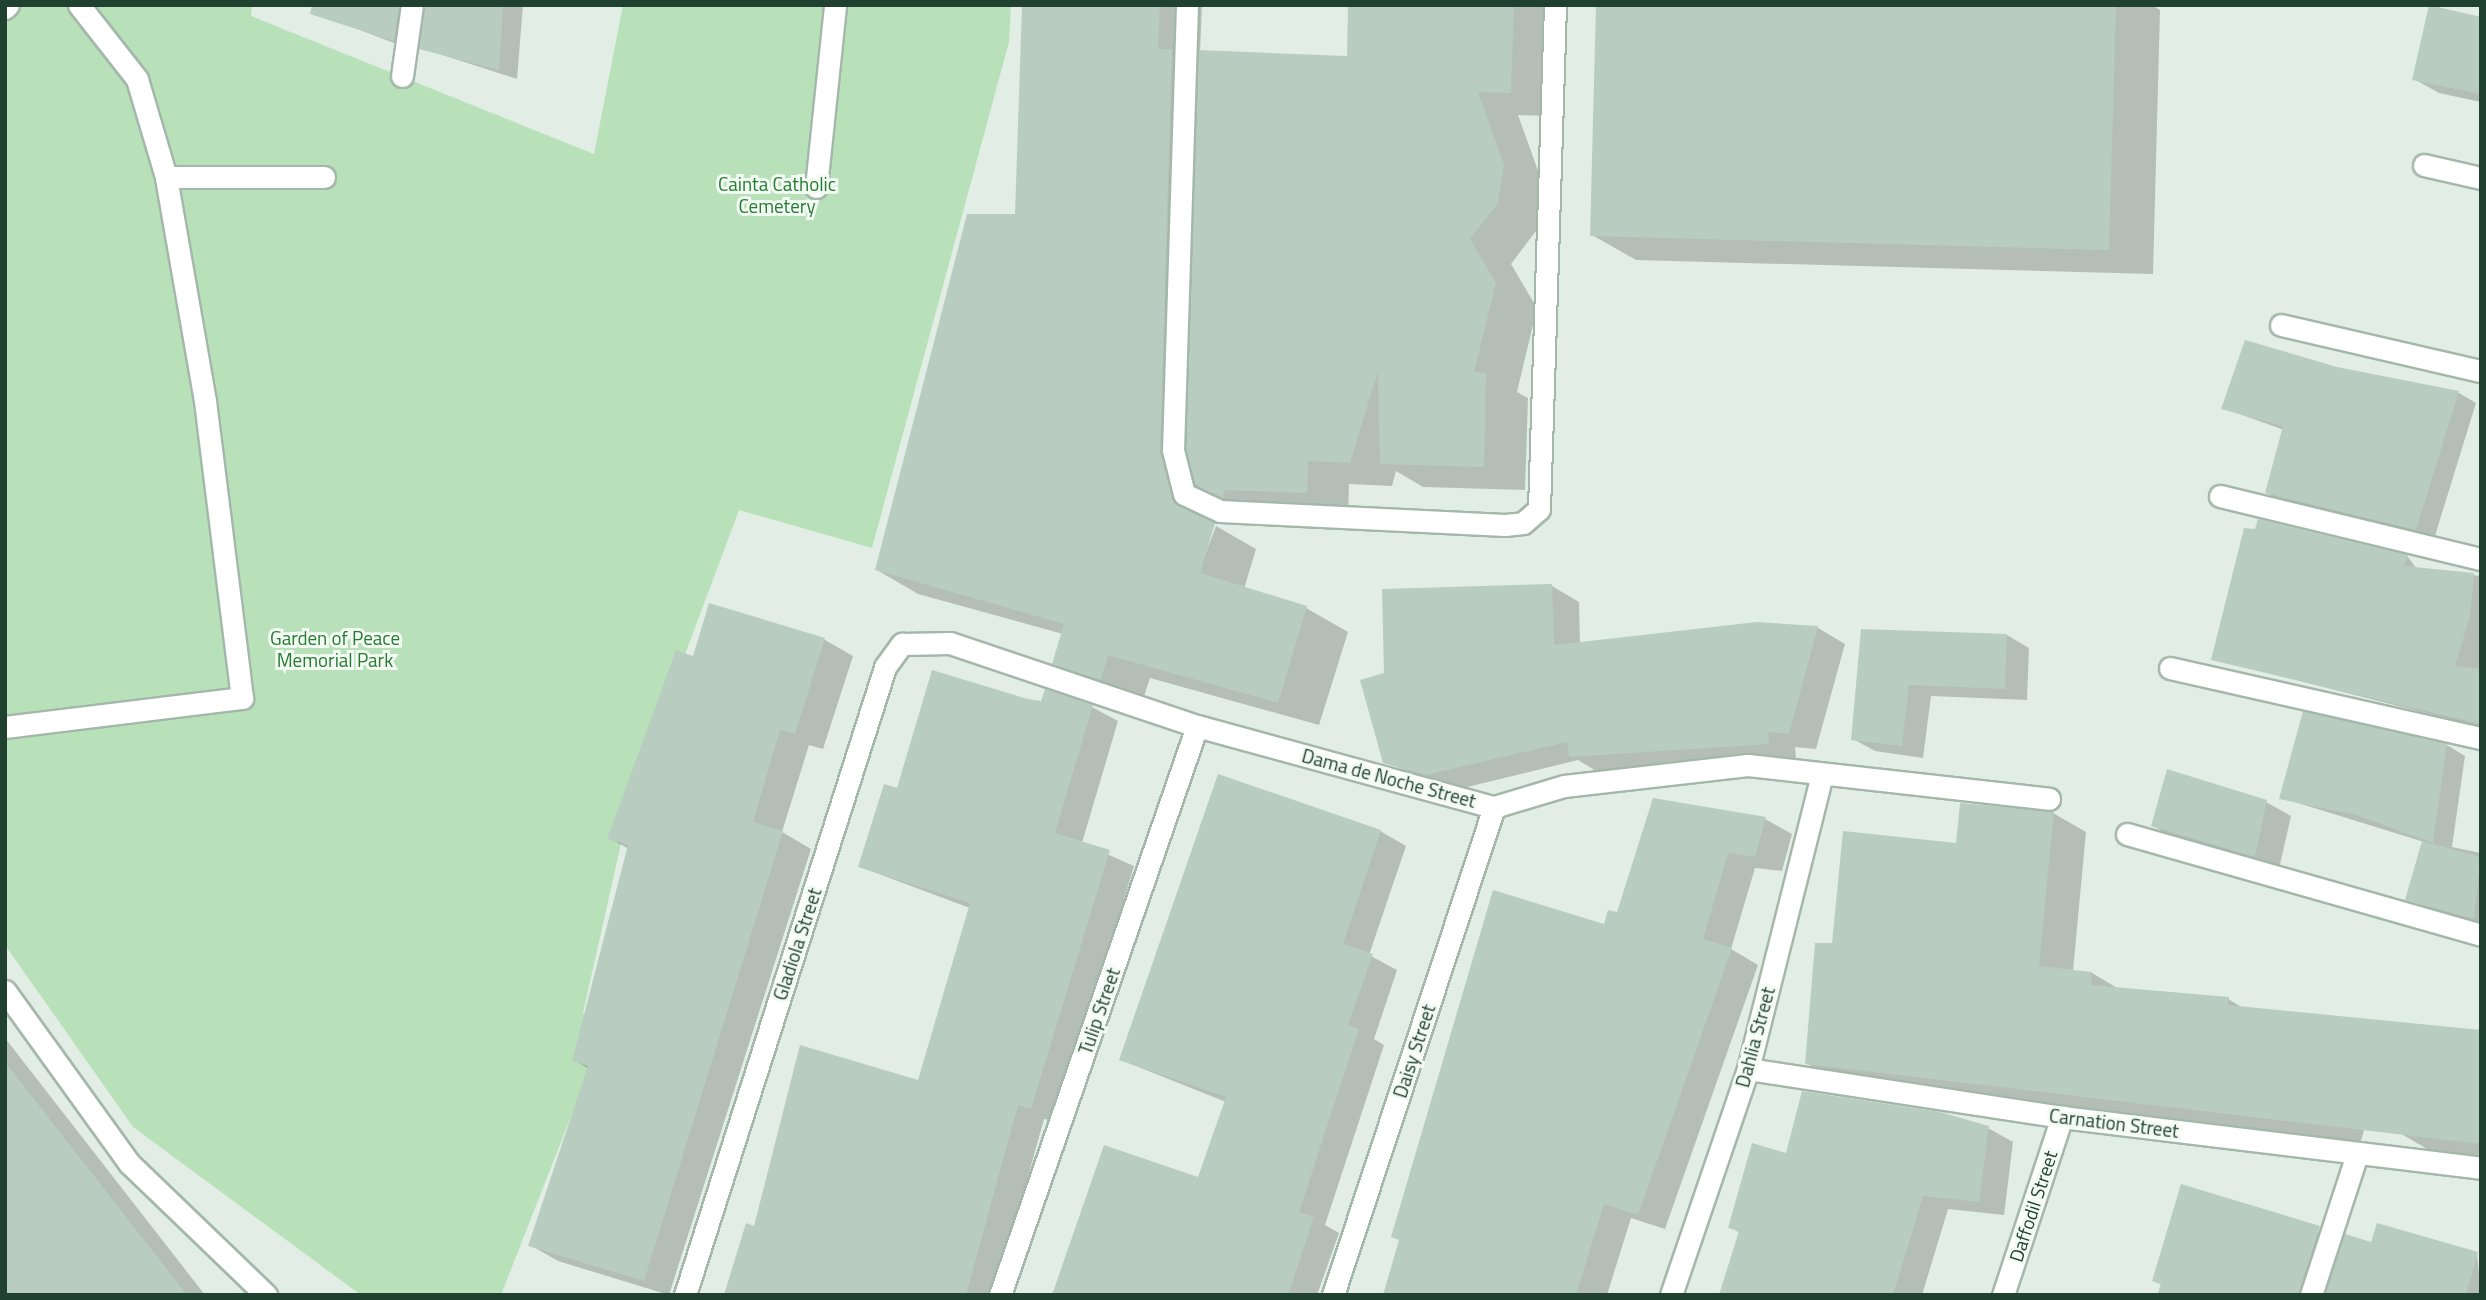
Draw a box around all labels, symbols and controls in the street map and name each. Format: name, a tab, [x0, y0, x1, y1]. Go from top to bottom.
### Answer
park label: Cainta Catholic Cemetery	[718, 173, 836, 217]
park label: Garden of Peace Memorial Park	[270, 627, 400, 671]
street label: Dama de Noche Street	[1299, 744, 1479, 812]
street label: Gladiola Street	[768, 885, 826, 1003]
street label: Tulip Street	[1074, 965, 1124, 1057]
street label: Dahlia Street	[1731, 984, 1779, 1090]
street label: Daisy Street	[1388, 1001, 1440, 1101]
street label: Carnation Street	[2048, 1104, 2180, 1142]
street label: Daffodil Street	[2004, 1147, 2062, 1265]

